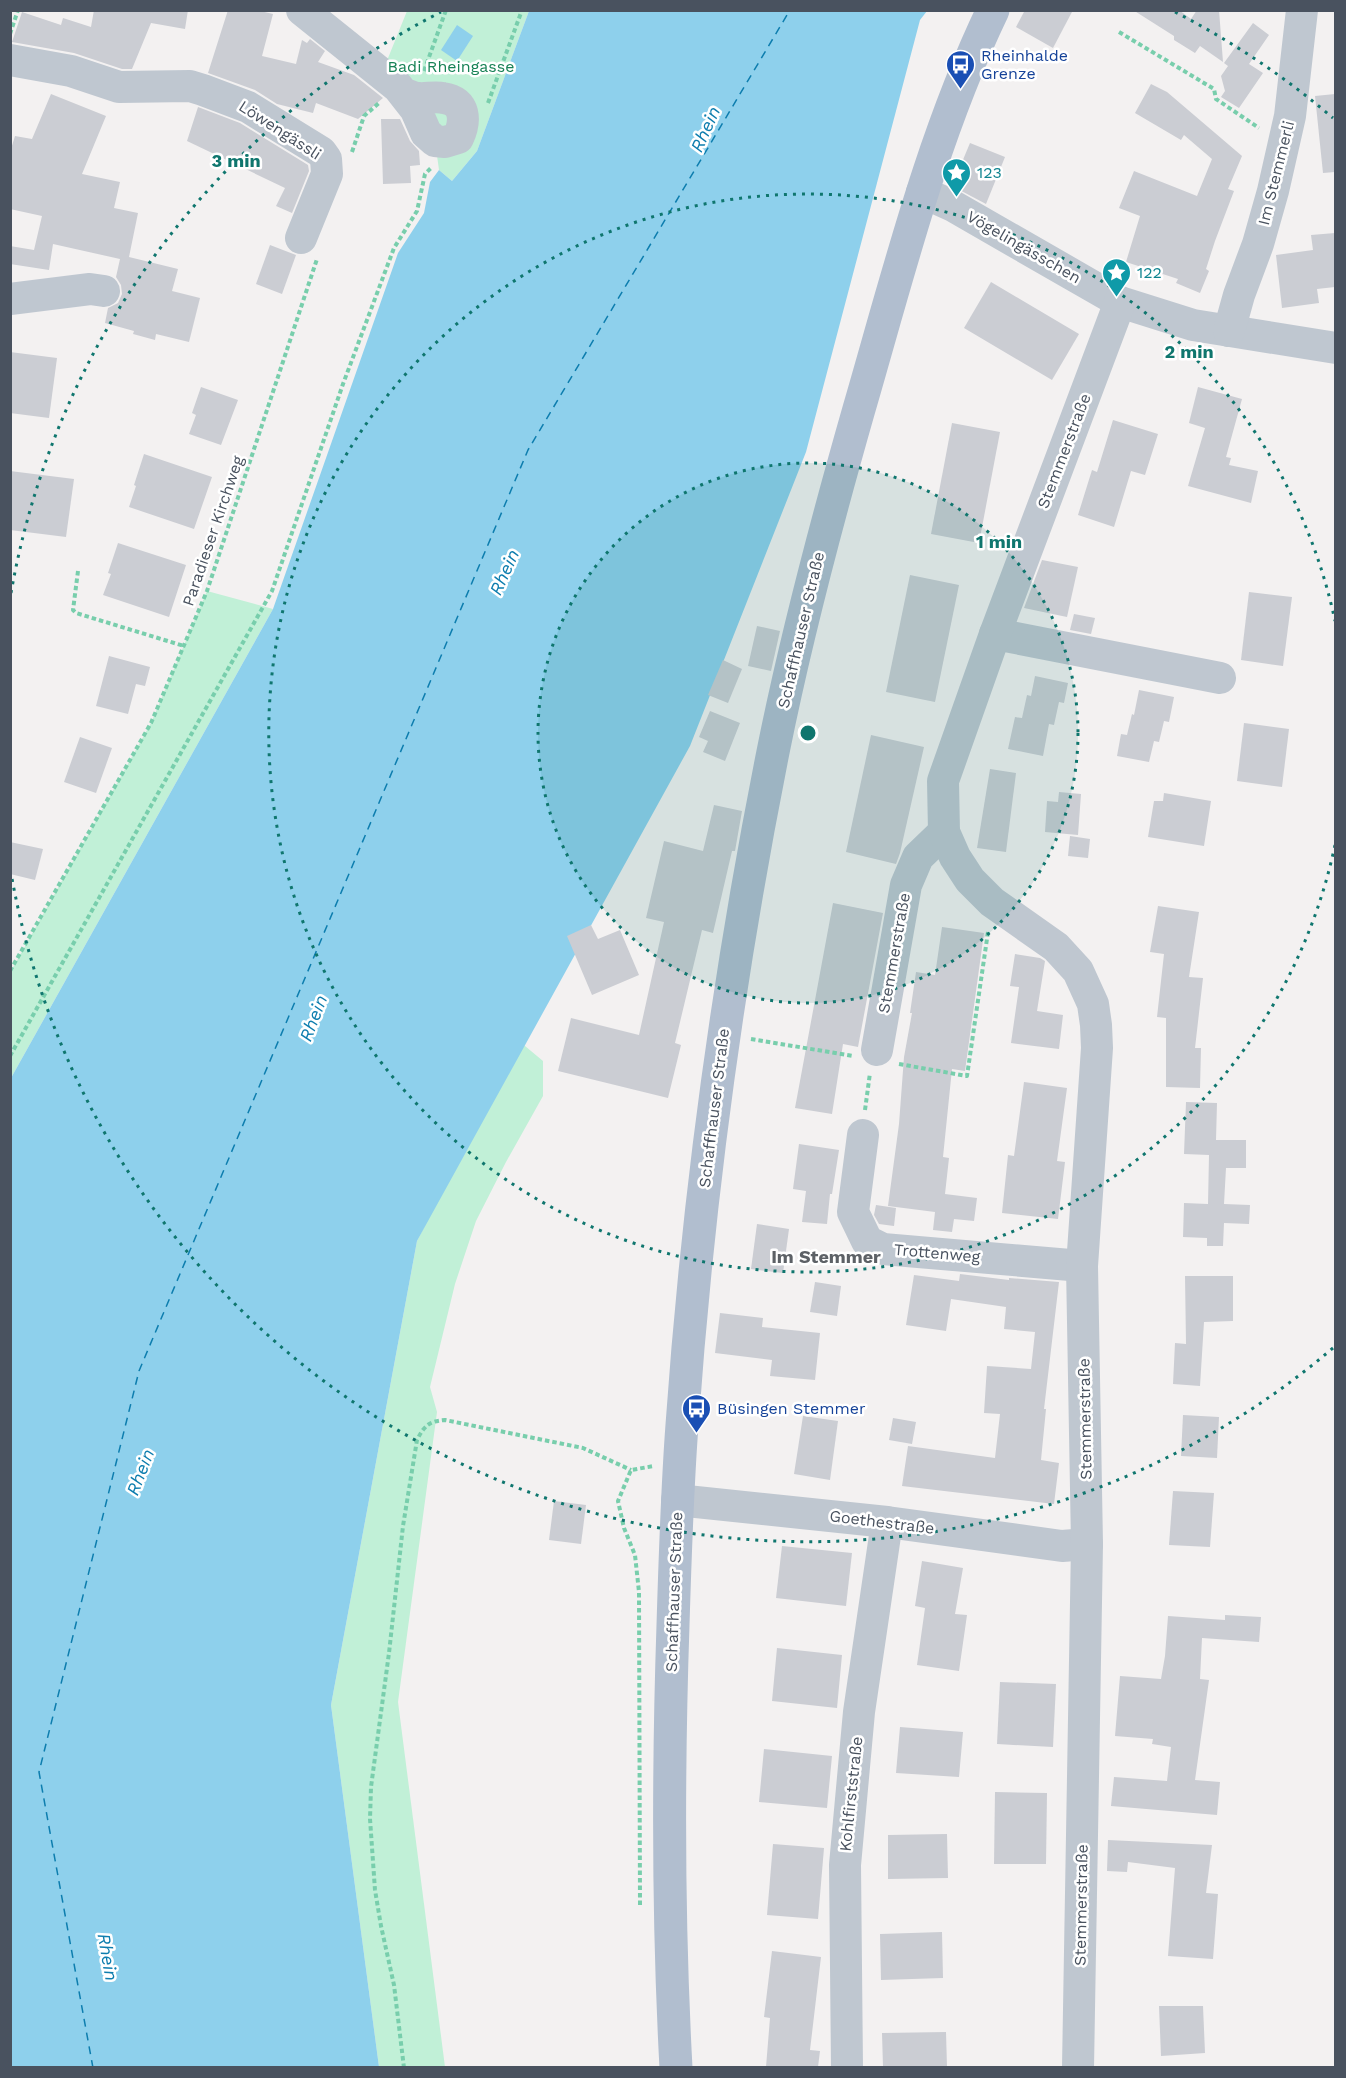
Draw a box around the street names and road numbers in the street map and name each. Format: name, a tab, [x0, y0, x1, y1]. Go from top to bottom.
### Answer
street label: Löwengässli	[235, 96, 325, 164]
street label: Im Stemmerli	[1254, 119, 1298, 227]
street label: Vögelingässchen	[964, 207, 1084, 287]
street label: Stemmerstraße	[1033, 391, 1095, 511]
street label: Paradieser Kirchweg	[178, 453, 248, 609]
street label: Schaffhauser Straße	[774, 550, 828, 710]
street label: Stemmerstraße	[874, 891, 914, 1015]
street label: Schaffhauser Straße	[695, 1027, 733, 1189]
street label: Trottenweg	[893, 1240, 981, 1266]
street label: Stemmerstraße	[1074, 1358, 1096, 1480]
street label: Goethestraße	[828, 1506, 936, 1538]
street label: Schaffhauser Straße	[662, 1512, 686, 1672]
street label: Kohlfirststraße	[836, 1735, 866, 1853]
street label: Stemmerstraße	[1070, 1844, 1092, 1966]

